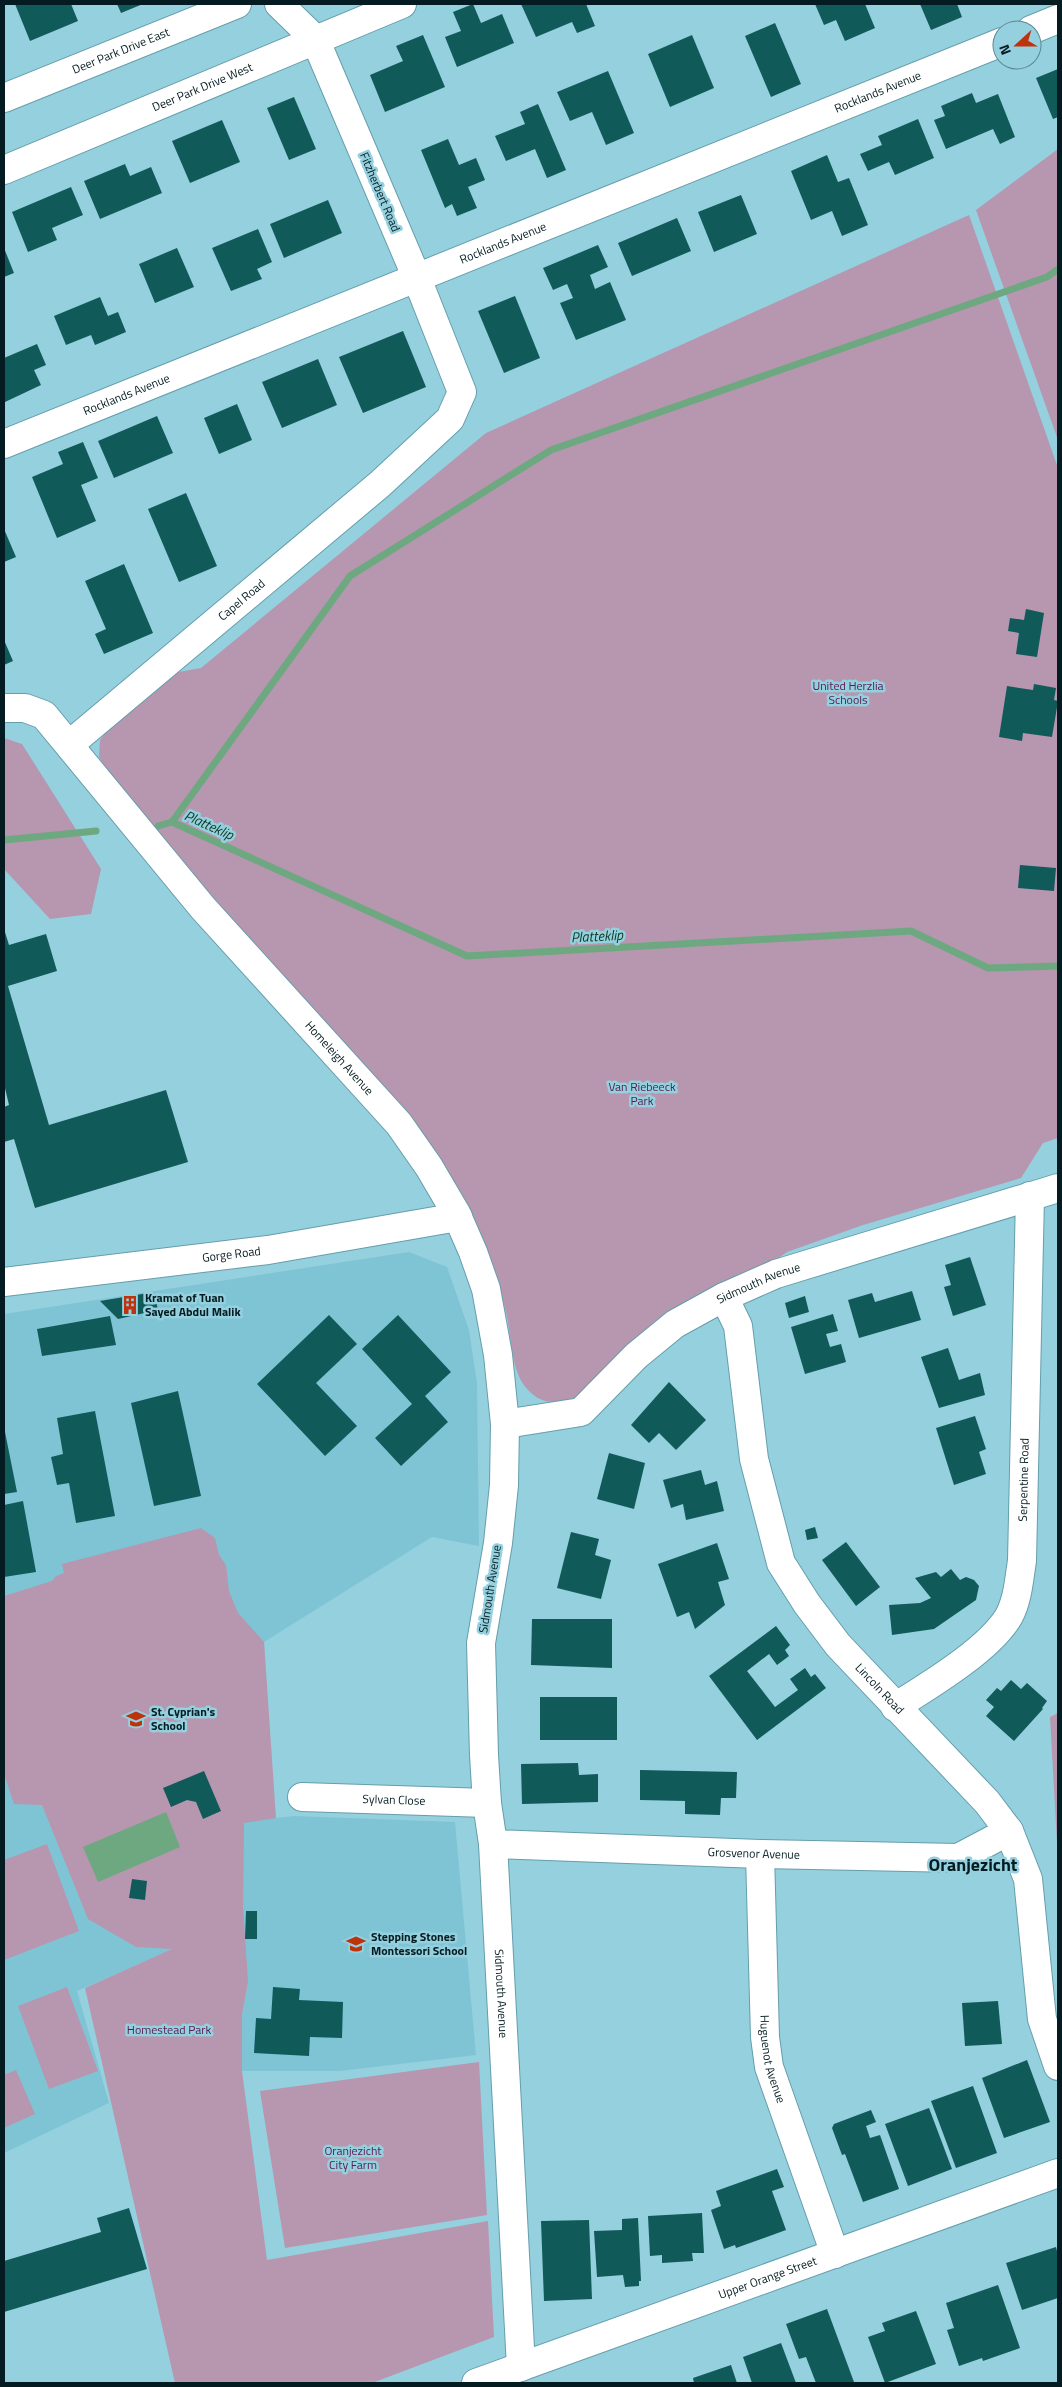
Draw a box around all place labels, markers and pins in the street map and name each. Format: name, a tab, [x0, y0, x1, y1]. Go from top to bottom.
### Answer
place label: Kramat of Tuan Sayed Abdul Malik	[145, 1288, 241, 1321]
building icon: Kramat of Tuan Sayed Abdul Malik	[119, 1294, 141, 1316]
place label: St. Cyprian's School	[151, 1702, 216, 1735]
school or university icon: St. Cyprian's School	[125, 1708, 147, 1730]
place label: Stepping Stones Montessori School	[371, 1927, 467, 1960]
school or university icon: Stepping Stones Montessori School	[345, 1933, 367, 1955]

